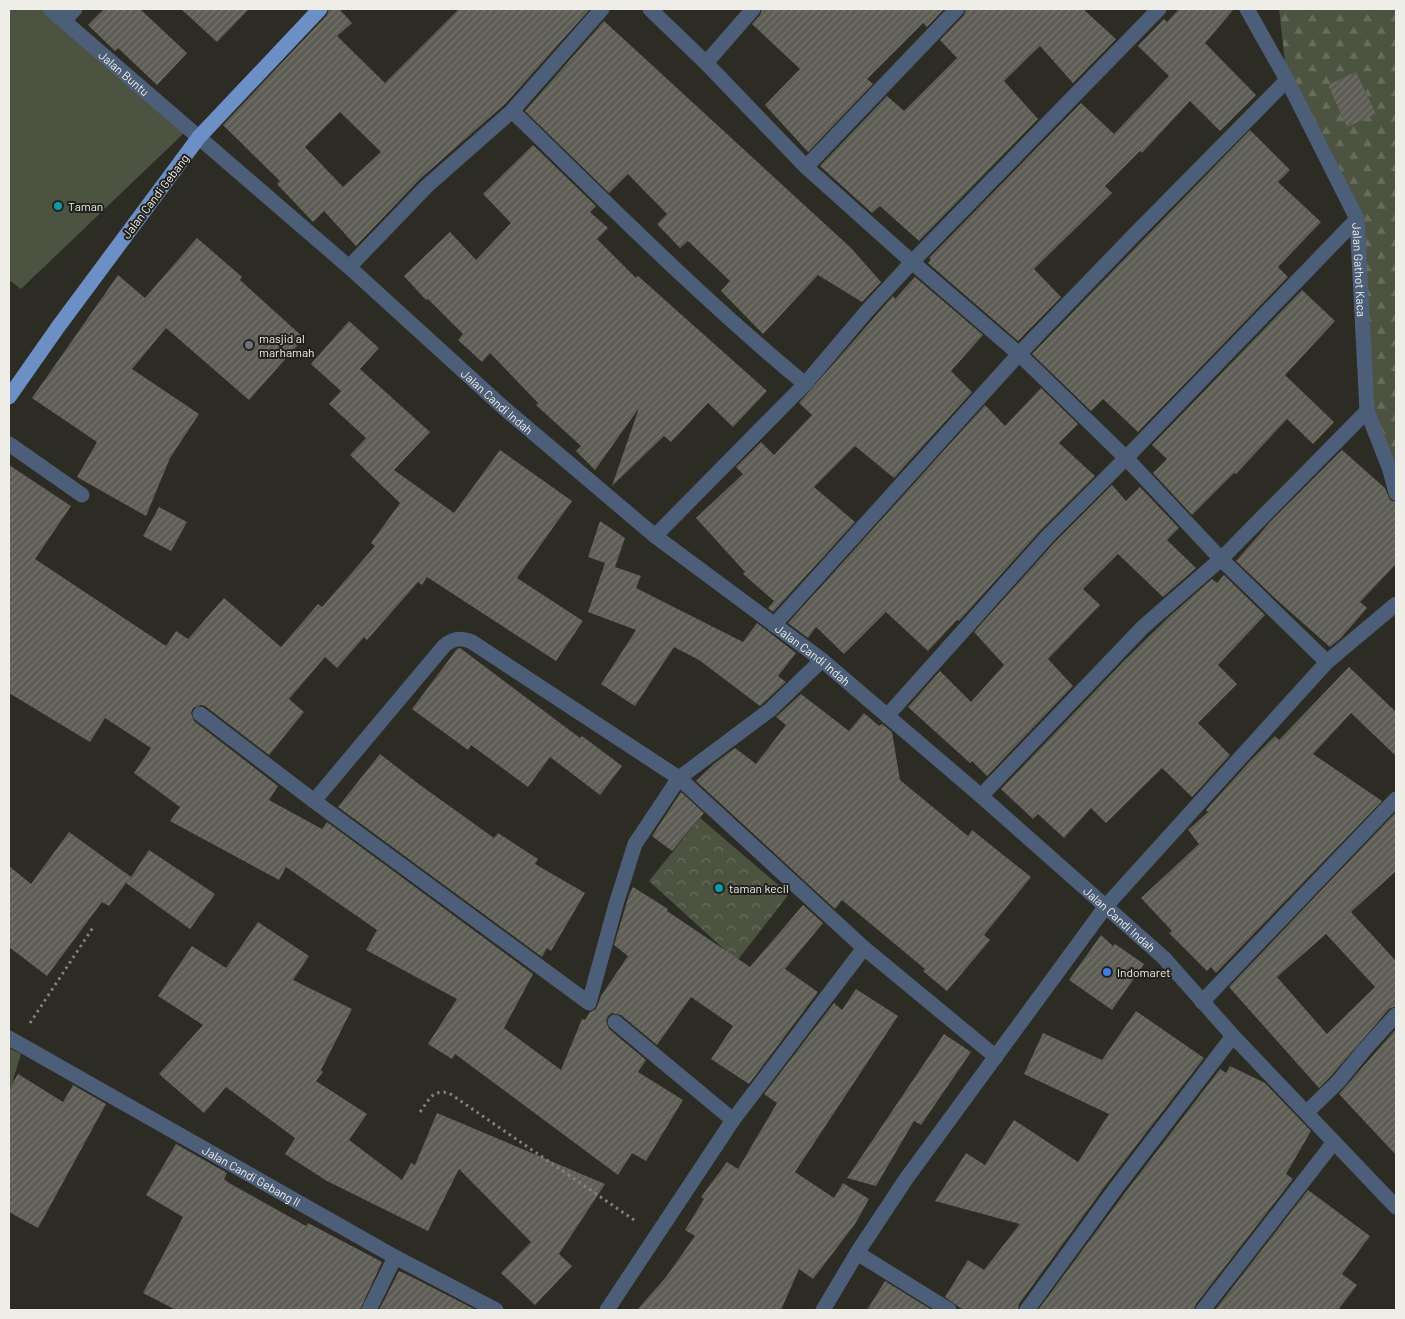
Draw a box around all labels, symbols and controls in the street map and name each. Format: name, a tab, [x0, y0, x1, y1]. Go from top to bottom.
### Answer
street label: Jalan Buntu	[96, 47, 152, 99]
street label: Jalan Candi Gebang	[119, 151, 191, 241]
place label: Taman	[68, 199, 103, 213]
marker: Taman	[52, 200, 64, 212]
street label: Jalan Gathot Kaca	[1350, 222, 1369, 317]
place label: masjid al marhamah	[259, 331, 315, 359]
marker: masjid al marhamah	[243, 339, 255, 351]
street label: Jalan Candi Indah	[458, 366, 536, 437]
street label: Jalan Candi Indah	[773, 621, 853, 688]
place label: taman kecil	[729, 881, 789, 895]
marker: taman kecil	[713, 882, 725, 894]
street label: Jalan Candi Indah	[1081, 883, 1159, 954]
place label: Indomaret	[1117, 965, 1171, 979]
marker: Indomaret	[1101, 966, 1113, 978]
street label: Jalan Candi Gebang II	[200, 1142, 303, 1209]

